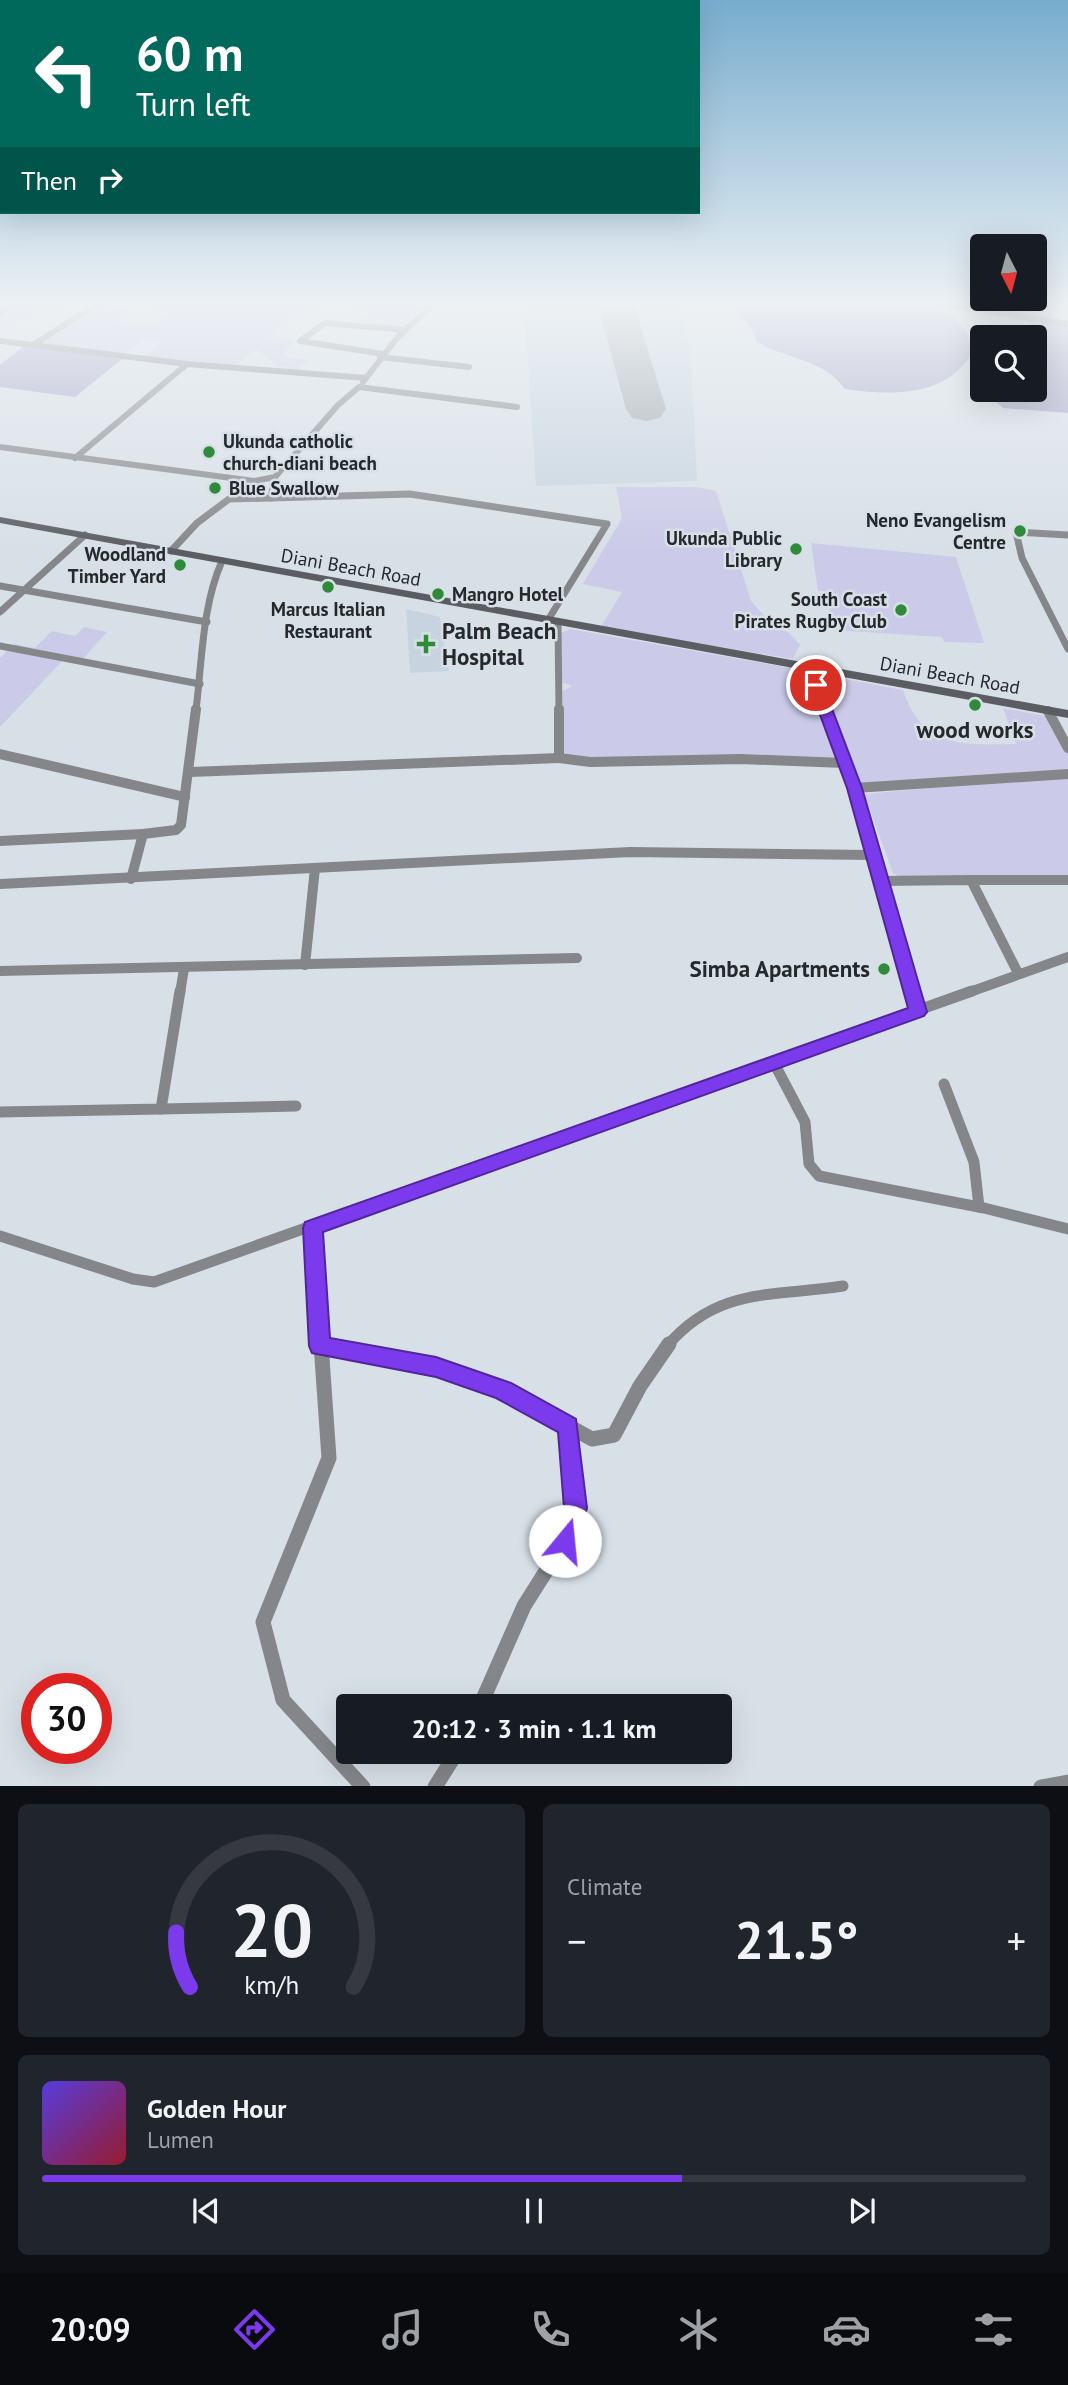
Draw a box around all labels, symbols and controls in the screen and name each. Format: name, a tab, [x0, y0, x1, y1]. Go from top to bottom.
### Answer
text: 60 m	[136, 21, 243, 85]
icon: left	[21, 28, 112, 119]
text: Turn left	[136, 83, 251, 125]
icon: right	[91, 161, 129, 199]
text: Then	[21, 164, 77, 197]
north arrow	[970, 234, 1046, 312]
map controls	[970, 234, 1047, 402]
button: search	[970, 325, 1047, 402]
place label: Ukunda catholic church-diani beach	[223, 429, 377, 475]
marker: Ukunda catholic church-diani beach	[201, 444, 217, 460]
place label: Blue Swallow	[229, 476, 339, 500]
marker: Blue Swallow	[207, 480, 223, 496]
place label: Neno Evangelism Centre	[866, 508, 1006, 554]
marker: Neno Evangelism Centre	[1012, 523, 1028, 539]
place label: Ukunda Public Library	[666, 526, 783, 572]
marker: Ukunda Public Library	[788, 541, 804, 557]
place label: Woodland Timber Yard	[68, 542, 166, 588]
street label: Diani Beach Road	[279, 543, 423, 591]
marker: Woodland Timber Yard	[172, 557, 188, 573]
marker: Marcus Italian Restaurant	[320, 579, 336, 595]
place label: Mangro Hotel	[452, 582, 564, 606]
marker: Mangro Hotel	[430, 586, 446, 602]
place label: South Coast Pirates Rugby Club	[735, 587, 887, 633]
place label: Marcus Italian Restaurant	[271, 597, 385, 643]
marker: South Coast Pirates Rugby Club	[893, 602, 909, 618]
place label: Palm Beach Hospital	[442, 616, 556, 671]
marker: Palm Beach Hospital	[416, 634, 436, 654]
street label: Diani Beach Road	[878, 651, 1022, 699]
pin	[786, 655, 846, 715]
icon: arrive	[797, 666, 835, 704]
marker: wood works	[967, 697, 983, 713]
place label: wood works	[916, 715, 1034, 744]
place label: Simba Apartments	[689, 954, 870, 983]
marker: Simba Apartments	[876, 961, 892, 977]
position arrow	[528, 1504, 602, 1578]
speed limit sign: 30	[21, 1673, 112, 1764]
text: 20:12 · 3 min · 1.1 km	[412, 1712, 657, 1745]
text: Climate	[567, 1872, 642, 1901]
text: 20	[230, 1883, 313, 1977]
text: 21.5°	[735, 1906, 858, 1973]
text: −	[567, 1916, 586, 1965]
text: +	[1007, 1916, 1026, 1965]
text: km/h	[244, 1968, 299, 2000]
text: Golden Hour	[147, 2092, 286, 2125]
text: Lumen	[147, 2125, 214, 2154]
icon: previous	[187, 2192, 225, 2230]
icon: pause	[515, 2192, 553, 2230]
icon: next	[843, 2192, 881, 2230]
icon: directions	[230, 2305, 279, 2354]
icon: music	[378, 2305, 427, 2354]
icon: phone	[526, 2305, 575, 2354]
icon: climate	[674, 2305, 723, 2354]
icon: car	[822, 2305, 871, 2354]
icon: filters	[969, 2305, 1018, 2354]
text: 20:09	[49, 2308, 131, 2350]

